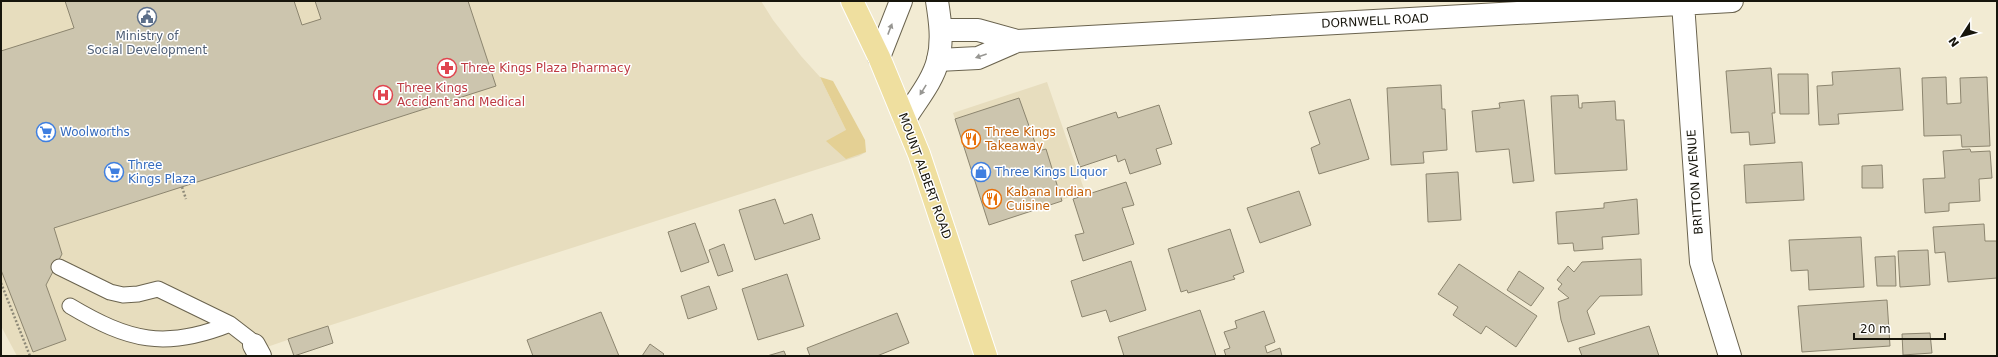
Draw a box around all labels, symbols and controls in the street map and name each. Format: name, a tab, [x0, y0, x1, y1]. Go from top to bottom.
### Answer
public building icon: Ministry of Social Development	[136, 6, 158, 28]
street label: DORNWELL ROAD	[1321, 11, 1429, 31]
north arrow	[1942, 16, 1982, 56]
one-way arrow	[888, 22, 894, 34]
place label: Ministry of Social Development	[87, 29, 207, 57]
text: N	[1946, 34, 1962, 49]
one-way arrow	[975, 53, 987, 59]
pharmacy icon: Three Kings Plaza Pharmacy	[436, 57, 458, 79]
place label: Three Kings Plaza Pharmacy	[460, 61, 631, 75]
place label: Three Kings Accident and Medical	[396, 81, 525, 109]
hospital icon: Three Kings Accident and Medical	[372, 84, 394, 106]
one-way arrow	[919, 85, 927, 96]
street label: MOUNT ALBERT ROAD	[896, 111, 954, 241]
supermarket icon: Woolworths	[35, 121, 57, 143]
place label: Woolworths	[60, 125, 130, 139]
place label: Three Kings Takeaway	[984, 125, 1056, 153]
restaurant icon: Three Kings Takeaway	[960, 128, 982, 150]
street label: BRITTON AVENUE	[1684, 129, 1706, 235]
place label: Three Kings Plaza	[127, 158, 196, 186]
supermarket icon: Three Kings Plaza	[103, 161, 125, 183]
shop icon: Three Kings Liquor	[970, 161, 992, 183]
place label: Three Kings Liquor	[994, 165, 1107, 179]
place label: Kabana Indian Cuisine	[1006, 185, 1092, 213]
restaurant icon: Kabana Indian Cuisine	[981, 188, 1003, 210]
scale bar	[1854, 315, 1945, 341]
text: 20 m	[1860, 322, 1891, 336]

